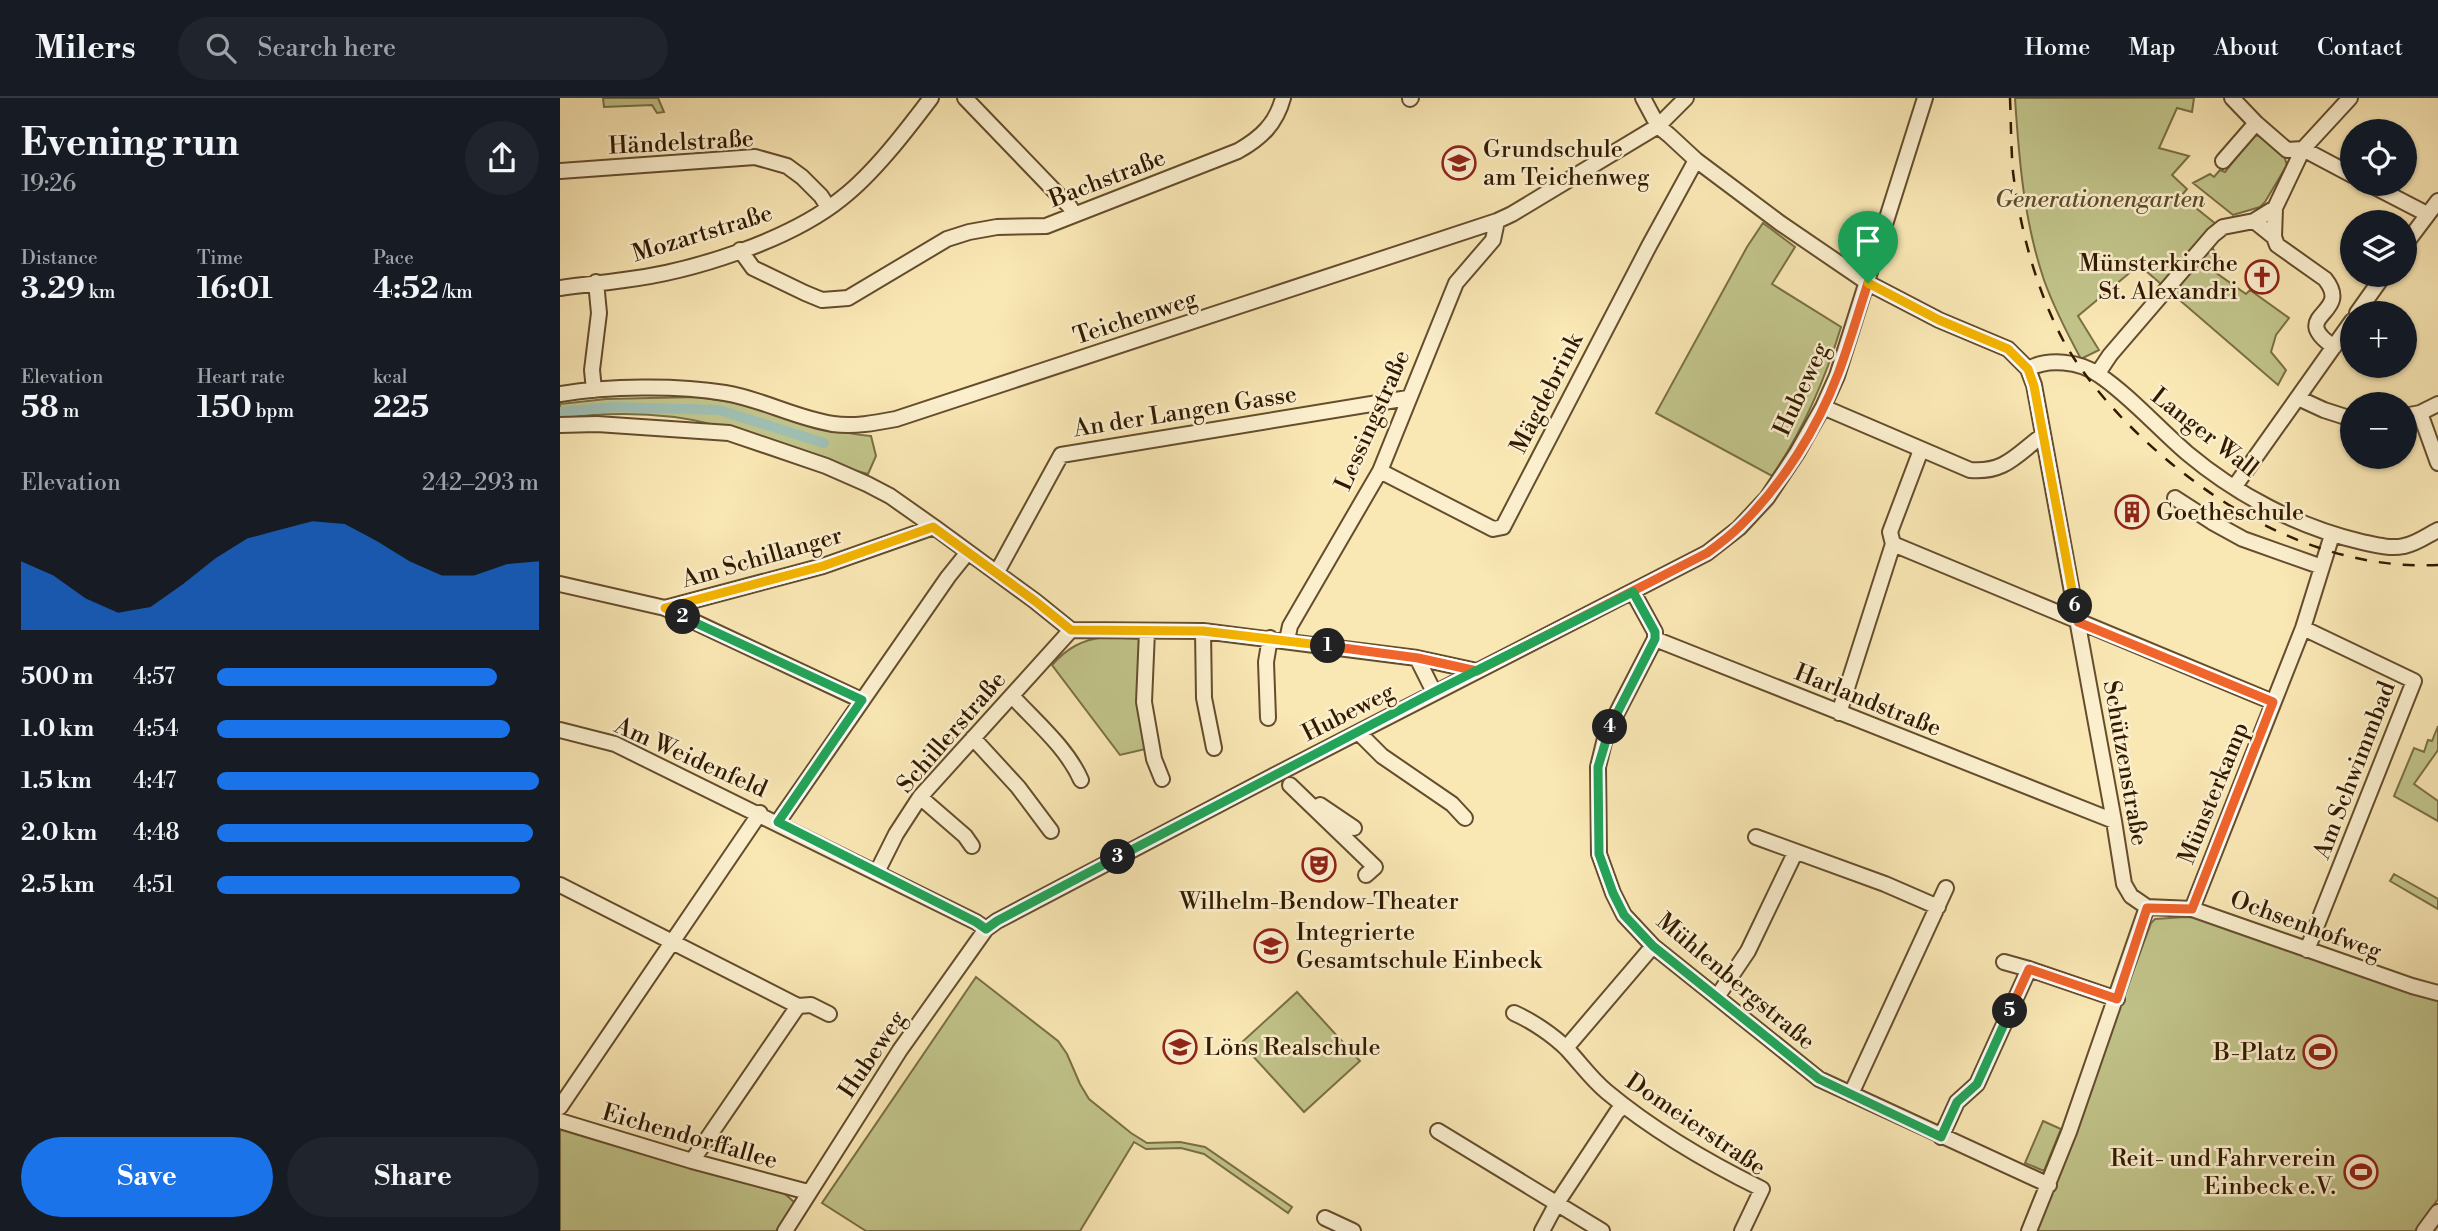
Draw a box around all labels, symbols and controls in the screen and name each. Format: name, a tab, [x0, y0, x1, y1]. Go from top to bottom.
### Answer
search box	[178, 17, 668, 80]
text: Milers	[35, 28, 136, 69]
icon: search	[202, 29, 240, 67]
text: Search here	[258, 32, 396, 64]
text: Home	[2025, 33, 2090, 63]
text: Map	[2128, 33, 2176, 63]
text: About	[2214, 33, 2279, 63]
text: Contact	[2317, 33, 2403, 63]
map controls	[2340, 119, 2417, 469]
button: locate	[2340, 119, 2417, 196]
text: Evening run	[21, 120, 239, 167]
button: share	[465, 121, 539, 195]
street label: Händelstraße	[607, 124, 755, 162]
place label: Grundschule am Teichenweg	[1483, 135, 1650, 193]
street label: Bachstraße	[1044, 143, 1170, 215]
school or university icon: Grundschule am Teichenweg	[1440, 144, 1478, 182]
text: 19:26	[21, 170, 76, 198]
park label: Generationengarten	[1995, 185, 2206, 215]
street label: Mozartstraße	[629, 198, 776, 270]
button: layers	[2340, 210, 2417, 287]
pin	[1838, 211, 1898, 283]
icon: arrive	[1849, 222, 1887, 260]
text: Distance	[21, 246, 98, 270]
text: Time	[197, 246, 243, 270]
text: Pace	[373, 246, 414, 270]
place label: Münsterkirche St. Alexandri	[2079, 249, 2238, 307]
church icon: Münsterkirche St. Alexandri	[2243, 258, 2281, 296]
text: 3.29	[21, 270, 85, 308]
text: 16:01	[197, 270, 273, 308]
text: 4:52	[373, 270, 439, 308]
text: km	[85, 280, 115, 304]
text: /km	[439, 280, 473, 304]
street label: Teichenweg	[1070, 284, 1202, 352]
button: +	[2340, 301, 2417, 378]
street label: Mägdebrink	[1504, 327, 1591, 459]
street label: Hubeweg	[1767, 337, 1837, 441]
street label: Lessingstraße	[1329, 345, 1417, 495]
text: Elevation	[21, 365, 103, 389]
text: Heart rate	[197, 365, 285, 389]
text: kcal	[373, 365, 407, 389]
street label: An der Langen Gasse	[1070, 380, 1299, 445]
street label: Langer Wall	[2145, 381, 2264, 484]
text: 58	[21, 389, 59, 427]
text: 150	[197, 389, 252, 427]
text: 225	[373, 389, 429, 427]
button: −	[2340, 392, 2417, 469]
text: m	[59, 399, 79, 423]
text: bpm	[252, 399, 294, 423]
text: Elevation	[21, 469, 121, 497]
text: 242–293 m	[422, 469, 539, 497]
building icon: Goetheschule	[2113, 493, 2151, 531]
place label: Goetheschule	[2156, 498, 2304, 528]
street label: Am Schillanger	[678, 521, 846, 595]
pin: 6	[2058, 588, 2092, 624]
text: 6	[2069, 593, 2080, 617]
pin: 2	[666, 600, 700, 634]
text: 2	[677, 604, 688, 628]
pin: 1	[1310, 628, 1346, 664]
text: 1	[1323, 633, 1332, 657]
street label: Harlandstraße	[1790, 658, 1945, 744]
text: 500 m	[21, 663, 93, 691]
text: 4:57	[133, 663, 175, 691]
street label: Schillerstraße	[891, 666, 1013, 800]
street label: Hubeweg	[1297, 677, 1400, 749]
street label: Am Schwimmbad	[2307, 677, 2403, 865]
street label: Schützenstraße	[2096, 678, 2154, 848]
street label: Am Weidenfeld	[609, 710, 772, 805]
pin: 4	[1592, 710, 1628, 744]
text: 4	[1603, 714, 1616, 738]
text: 1.0 km	[21, 715, 94, 743]
text: 4:54	[133, 715, 179, 743]
street label: Münsterkamp	[2172, 718, 2256, 869]
text: 1.5 km	[21, 767, 92, 795]
text: 4:47	[133, 767, 176, 795]
text: 2.0 km	[21, 819, 97, 847]
text: 4:48	[133, 819, 180, 847]
pin: 3	[1100, 840, 1136, 874]
text: 3	[1112, 844, 1123, 868]
theatre icon: Wilhelm-Bendow-Theater	[1300, 846, 1338, 884]
text: 2.5 km	[21, 871, 95, 899]
text: 4:51	[133, 871, 174, 899]
street label: Ochsenhofweg	[2226, 885, 2386, 967]
place label: Wilhelm-Bendow-Theater	[1178, 887, 1459, 917]
street label: Mühlenbergstraße	[1650, 907, 1821, 1057]
place label: Integrierte Gesamtschule Einbeck	[1296, 918, 1543, 976]
school or university icon: Integrierte Gesamtschule Einbeck	[1252, 927, 1290, 965]
pin: 5	[1992, 993, 2028, 1028]
text: 5	[2004, 998, 2015, 1022]
street label: Hubeweg	[833, 1004, 913, 1104]
school or university icon: Löns Realschule	[1161, 1028, 1199, 1066]
place label: Löns Realschule	[1204, 1033, 1381, 1063]
sports icon: B-Platz	[2301, 1033, 2339, 1071]
place label: B-Platz	[2212, 1038, 2296, 1068]
street label: Domeierstraße	[1620, 1067, 1771, 1183]
street label: Eichendorffallee	[598, 1098, 781, 1176]
button: Save	[21, 1137, 273, 1217]
button: Share	[287, 1137, 539, 1217]
place label: Reit- und Fahrverein Einbeck e.V.	[2110, 1144, 2336, 1202]
sports icon: Reit- und Fahrverein Einbeck e.V.	[2342, 1153, 2380, 1191]

